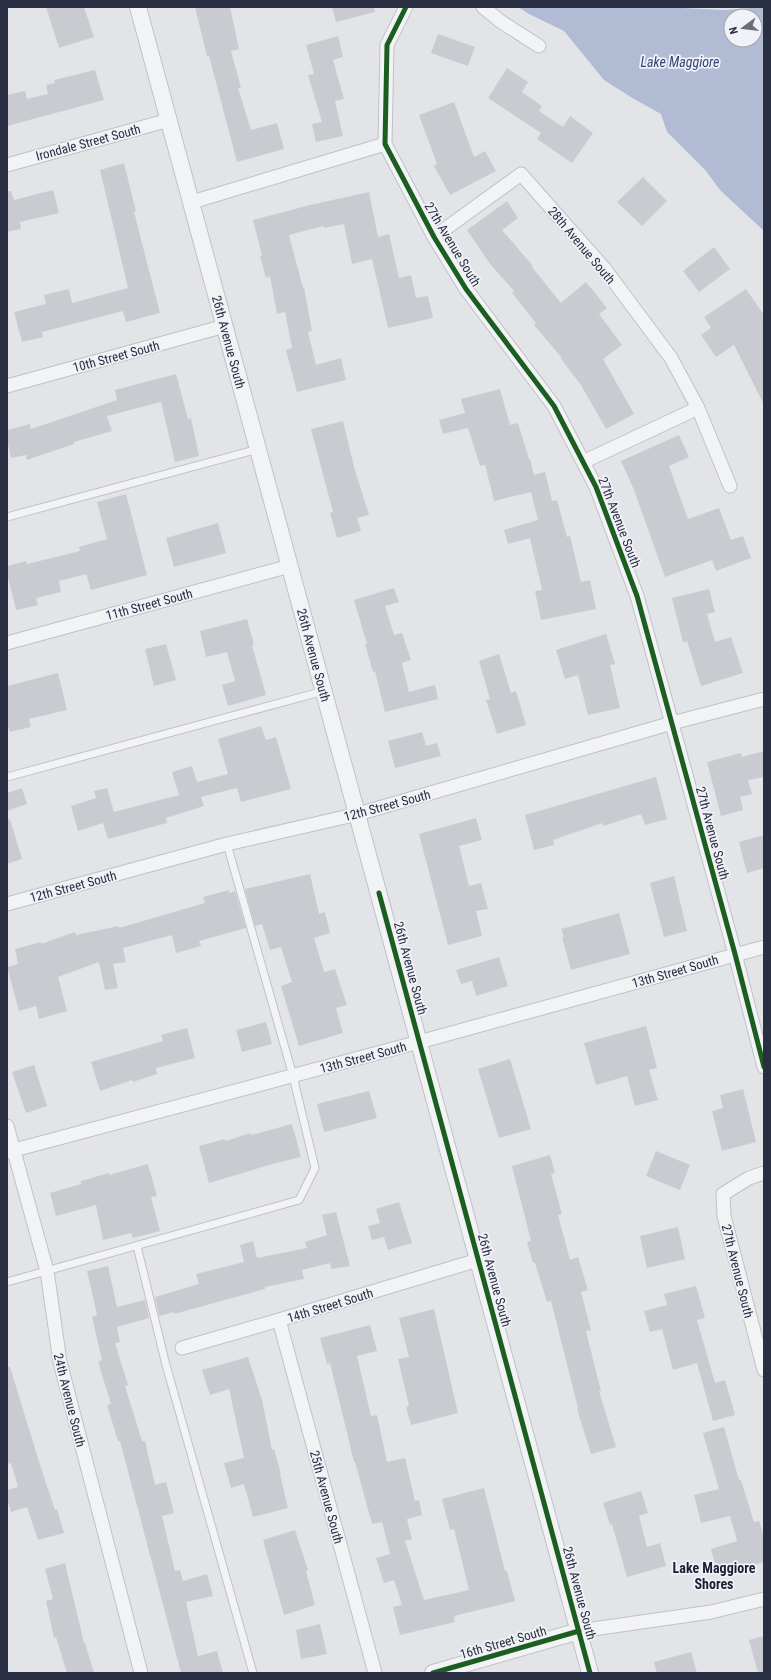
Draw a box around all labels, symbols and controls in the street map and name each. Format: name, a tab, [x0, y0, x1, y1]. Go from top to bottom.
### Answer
north arrow	[723, 8, 763, 48]
text: N	[727, 25, 741, 35]
water label: Lake Maggiore	[641, 54, 719, 70]
street label: Irondale Street South	[34, 121, 142, 164]
street label: 27th Avenue South	[421, 199, 484, 289]
street label: 28th Avenue South	[545, 204, 618, 287]
street label: 26th Avenue South	[209, 294, 248, 390]
street label: 10th Street South	[71, 338, 161, 375]
street label: 27th Avenue South	[595, 475, 644, 570]
street label: 11th Street South	[104, 586, 194, 623]
street label: 26th Avenue South	[294, 607, 333, 703]
street label: 27th Avenue South	[693, 785, 732, 881]
street label: 12th Street South	[342, 787, 432, 824]
street label: 12th Street South	[28, 868, 118, 905]
street label: 26th Avenue South	[391, 920, 430, 1016]
street label: 13th Street South	[630, 952, 720, 991]
street label: 13th Street South	[318, 1039, 408, 1076]
street label: 27th Avenue South	[719, 1223, 756, 1320]
street label: 26th Avenue South	[475, 1232, 514, 1328]
street label: 14th Street South	[285, 1285, 375, 1326]
street label: 24th Avenue South	[51, 1352, 88, 1449]
street label: 25th Avenue South	[307, 1449, 346, 1545]
street label: 26th Avenue South	[560, 1545, 599, 1641]
district label: Lake Maggiore Shores	[673, 1560, 756, 1592]
street label: 16th Street South	[458, 1623, 548, 1662]

